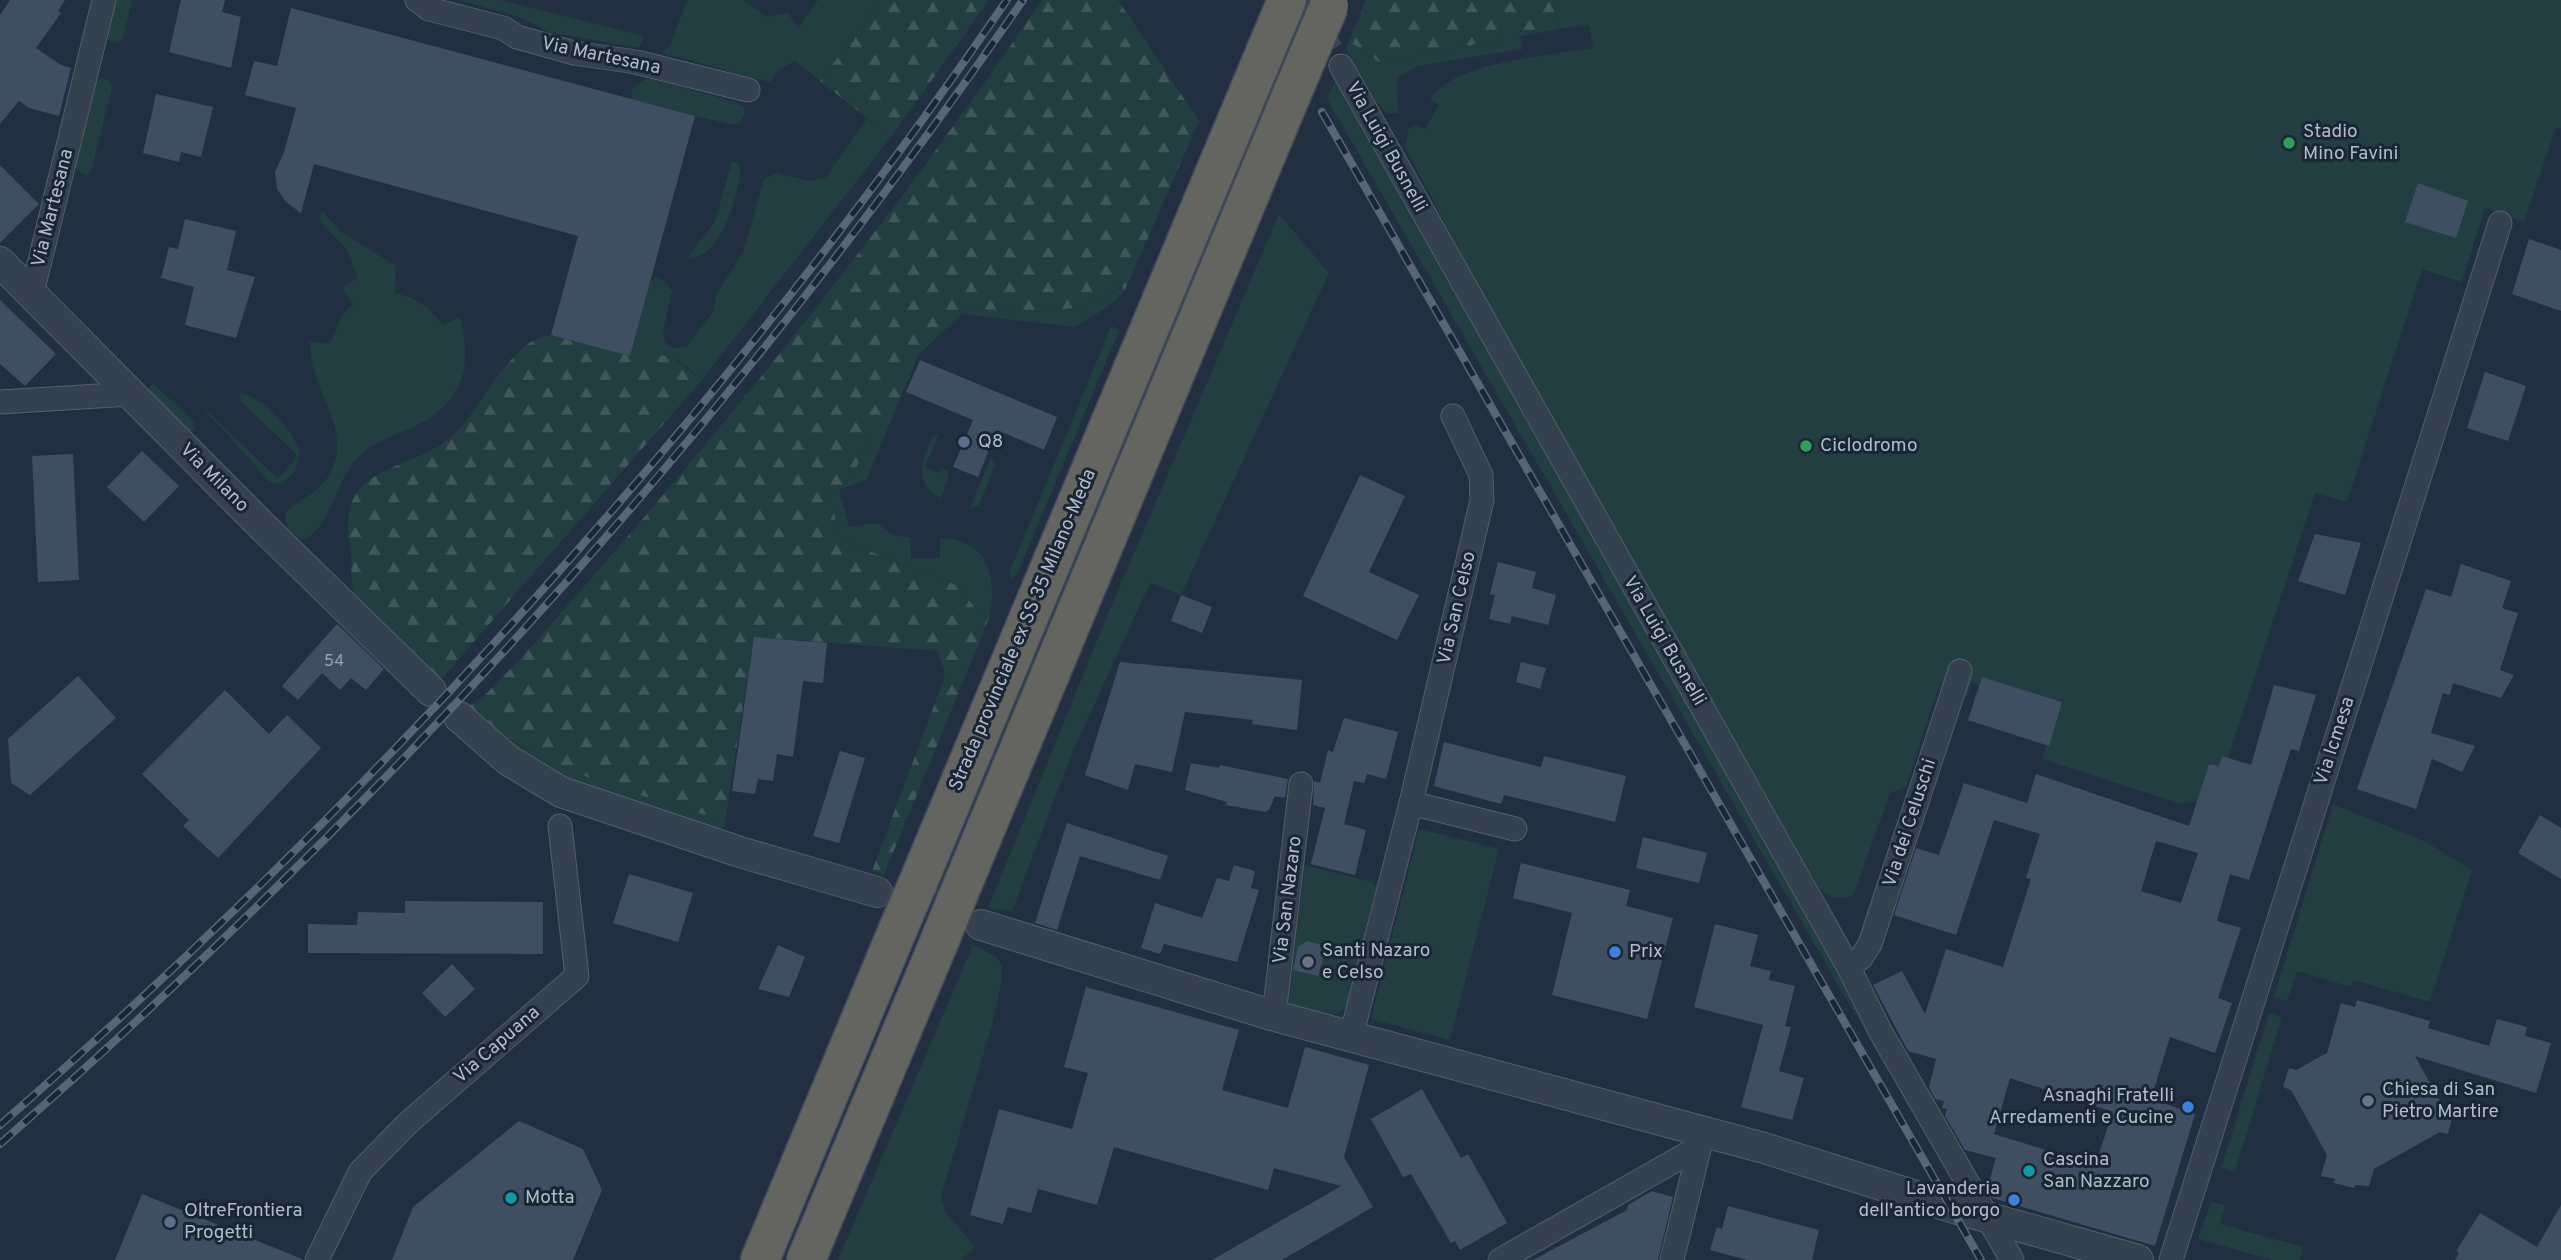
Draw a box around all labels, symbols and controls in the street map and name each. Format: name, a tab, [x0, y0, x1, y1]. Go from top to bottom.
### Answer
street label: Via Martesana	[539, 32, 663, 80]
street label: Via Luigi Busnelli	[1340, 77, 1432, 217]
place label: Stadio Mino Favini	[2303, 120, 2398, 166]
marker: Stadio Mino Favini	[2281, 135, 2297, 151]
street label: Via Martesana	[27, 146, 79, 270]
place label: Q8	[978, 430, 1003, 454]
marker: Q8	[956, 434, 972, 450]
place label: Ciclodromo	[1820, 434, 1918, 458]
street label: Via Milano	[174, 438, 254, 518]
marker: Ciclodromo	[1798, 438, 1814, 454]
street label: Strada provinciale ex SS 35 Milano-Meda	[944, 465, 1102, 795]
street label: Via San Celso	[1432, 549, 1482, 667]
street label: Via Luigi Busnelli	[1617, 572, 1711, 710]
house number: 54	[324, 652, 344, 672]
street label: Via Icmesa	[2309, 694, 2361, 788]
street label: Via dei Celuschi	[1878, 756, 1942, 890]
street label: Via San Nazaro	[1268, 835, 1308, 965]
place label: Santi Nazaro e Celso	[1322, 939, 1430, 985]
place label: Prix	[1629, 940, 1663, 964]
marker: Prix	[1607, 944, 1623, 960]
marker: Santi Nazaro e Celso	[1300, 954, 1316, 970]
street label: Via Capuana	[449, 1001, 545, 1089]
place label: Chiesa di San Pietro Martire	[2382, 1078, 2499, 1124]
place label: Asnaghi Fratelli Arredamenti e Cucine	[1989, 1084, 2174, 1130]
marker: Chiesa di San Pietro Martire	[2360, 1093, 2376, 1109]
marker: Asnaghi Fratelli Arredamenti e Cucine	[2180, 1099, 2196, 1115]
place label: Cascina San Nazzaro	[2043, 1148, 2150, 1194]
marker: Cascina San Nazzaro	[2021, 1163, 2037, 1179]
place label: Lavanderia dell'antico borgo	[1858, 1177, 2000, 1223]
place label: Motta	[525, 1186, 575, 1210]
marker: Motta	[503, 1190, 519, 1206]
marker: Lavanderia dell'antico borgo	[2006, 1192, 2022, 1208]
place label: OltreFrontiera Progetti	[184, 1199, 303, 1245]
marker: OltreFrontiera Progetti	[162, 1214, 178, 1230]

